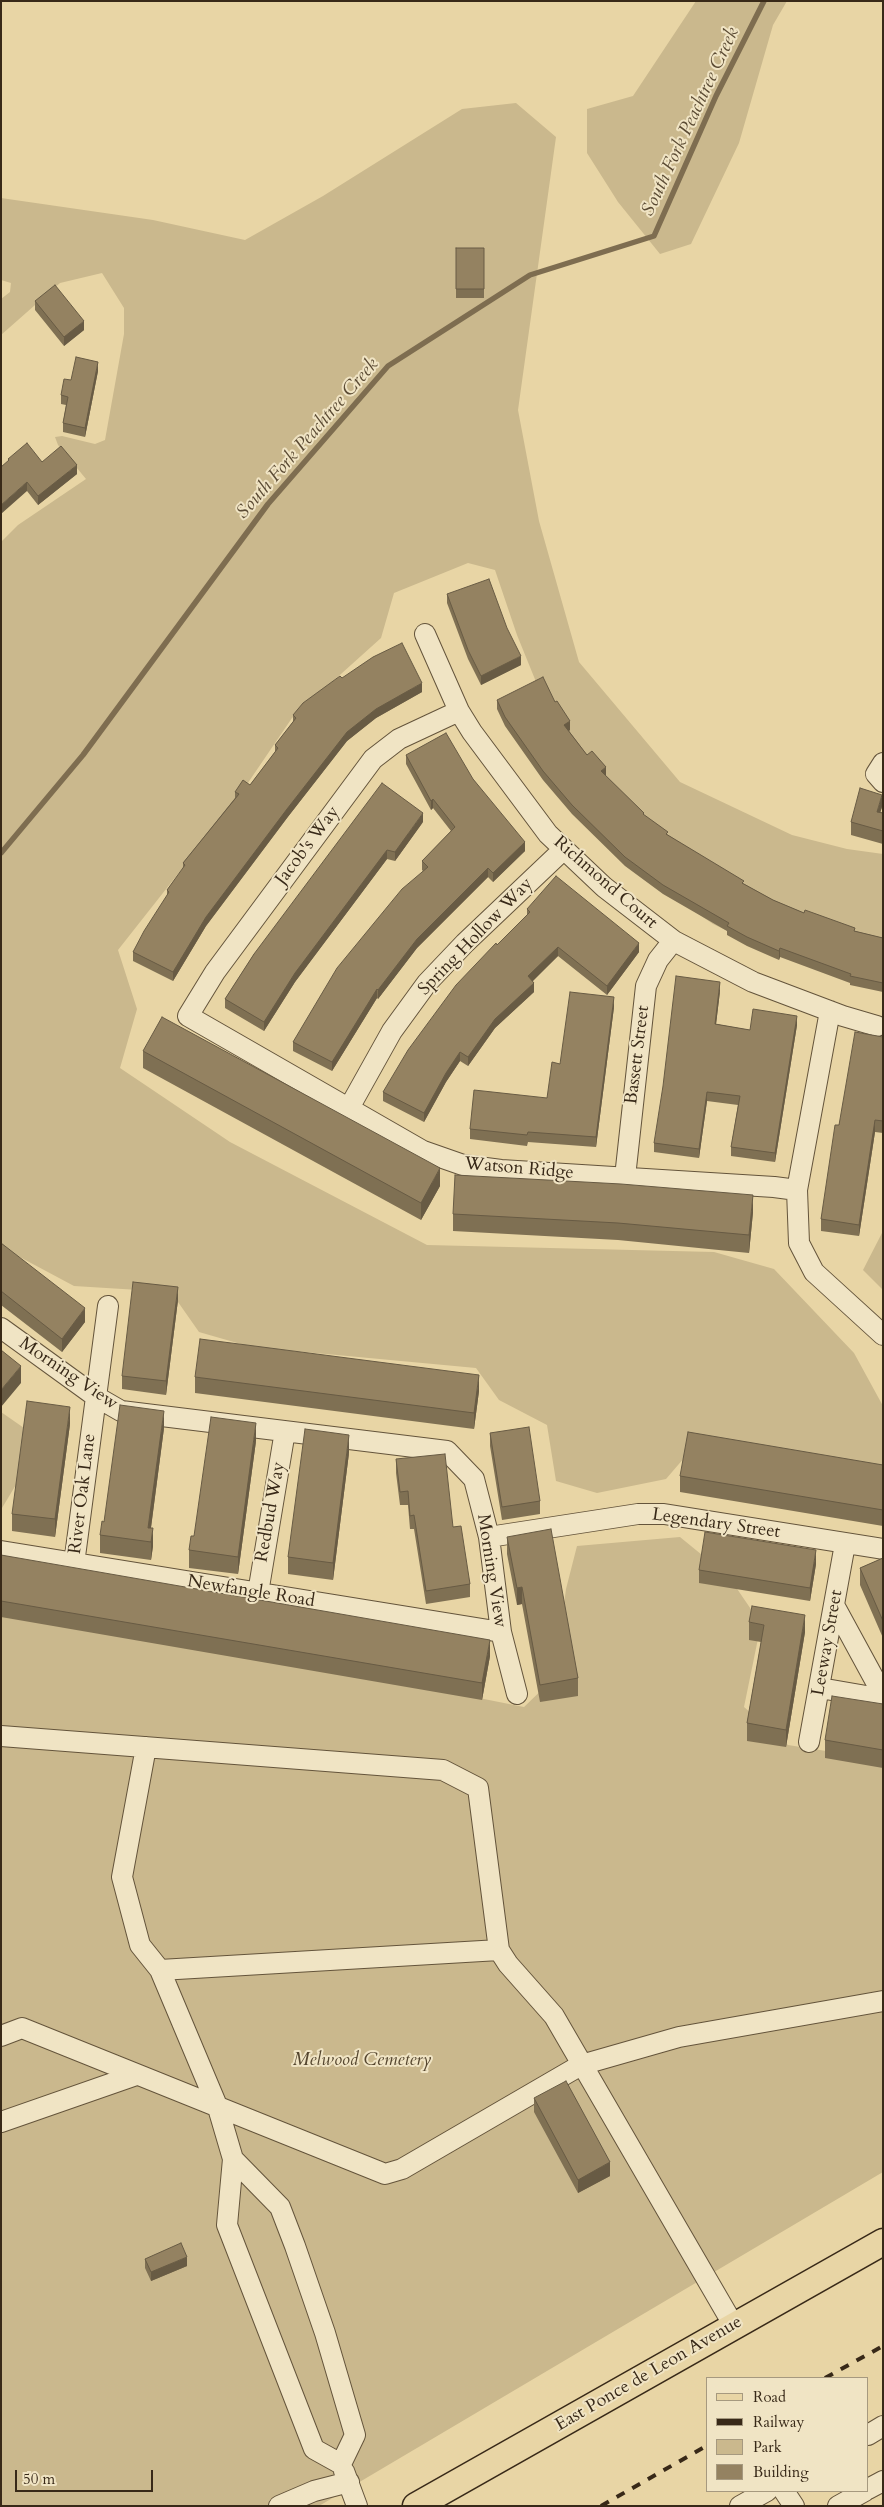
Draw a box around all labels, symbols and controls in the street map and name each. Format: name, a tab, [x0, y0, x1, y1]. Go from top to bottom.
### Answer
water label: South Fork Peachtree Creek	[637, 24, 745, 220]
water label: South Fork Peachtree Creek	[232, 354, 384, 524]
street label: Jacob's Way	[271, 802, 345, 890]
street label: Richmond Court	[549, 832, 661, 934]
street label: Spring Hollow Way	[414, 874, 538, 1000]
street label: Bassett Street	[621, 1004, 655, 1106]
street label: Watson Ridge	[463, 1153, 575, 1185]
street label: Morning View	[14, 1333, 122, 1415]
street label: River Oak Lane	[65, 1433, 101, 1555]
street label: Redbud Way	[252, 1460, 290, 1564]
street label: Legendary Street	[651, 1504, 781, 1544]
street label: Morning View	[471, 1513, 511, 1629]
street label: Newfangle Road	[186, 1571, 316, 1613]
street label: Leeway Street	[808, 1588, 848, 1698]
park label: Melwood Cemetery	[293, 2050, 431, 2072]
street label: East Ponce de Leon Avenue	[552, 2312, 746, 2436]
legend	[706, 2377, 869, 2492]
text: Road	[753, 2387, 786, 2407]
text: Railway	[753, 2412, 804, 2432]
text: Park	[753, 2437, 782, 2457]
scale bar	[18, 2460, 155, 2492]
text: Building	[753, 2462, 809, 2482]
text: 50 m	[23, 2469, 55, 2489]

